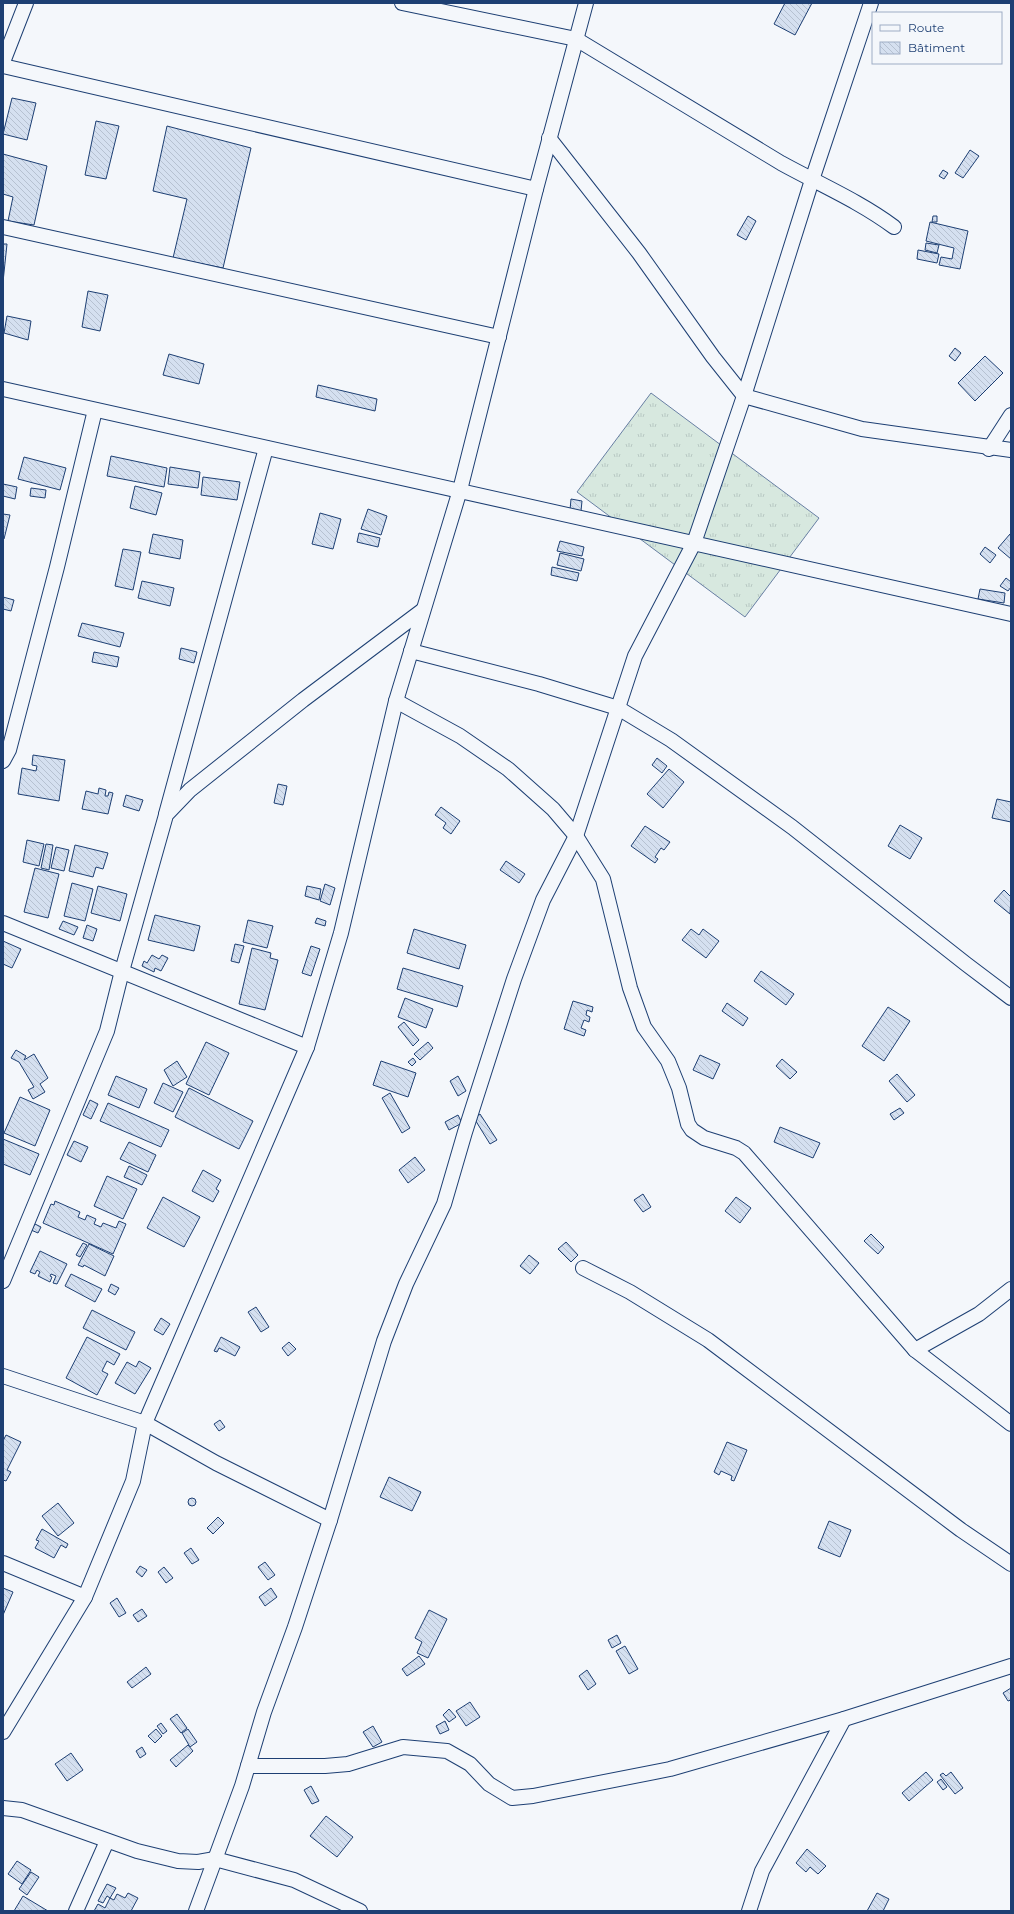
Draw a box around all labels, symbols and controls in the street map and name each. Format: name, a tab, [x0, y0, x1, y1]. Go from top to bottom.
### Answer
legend	[872, 12, 1002, 64]
text: Route	[908, 20, 944, 35]
text: Bâtiment	[908, 40, 965, 55]

